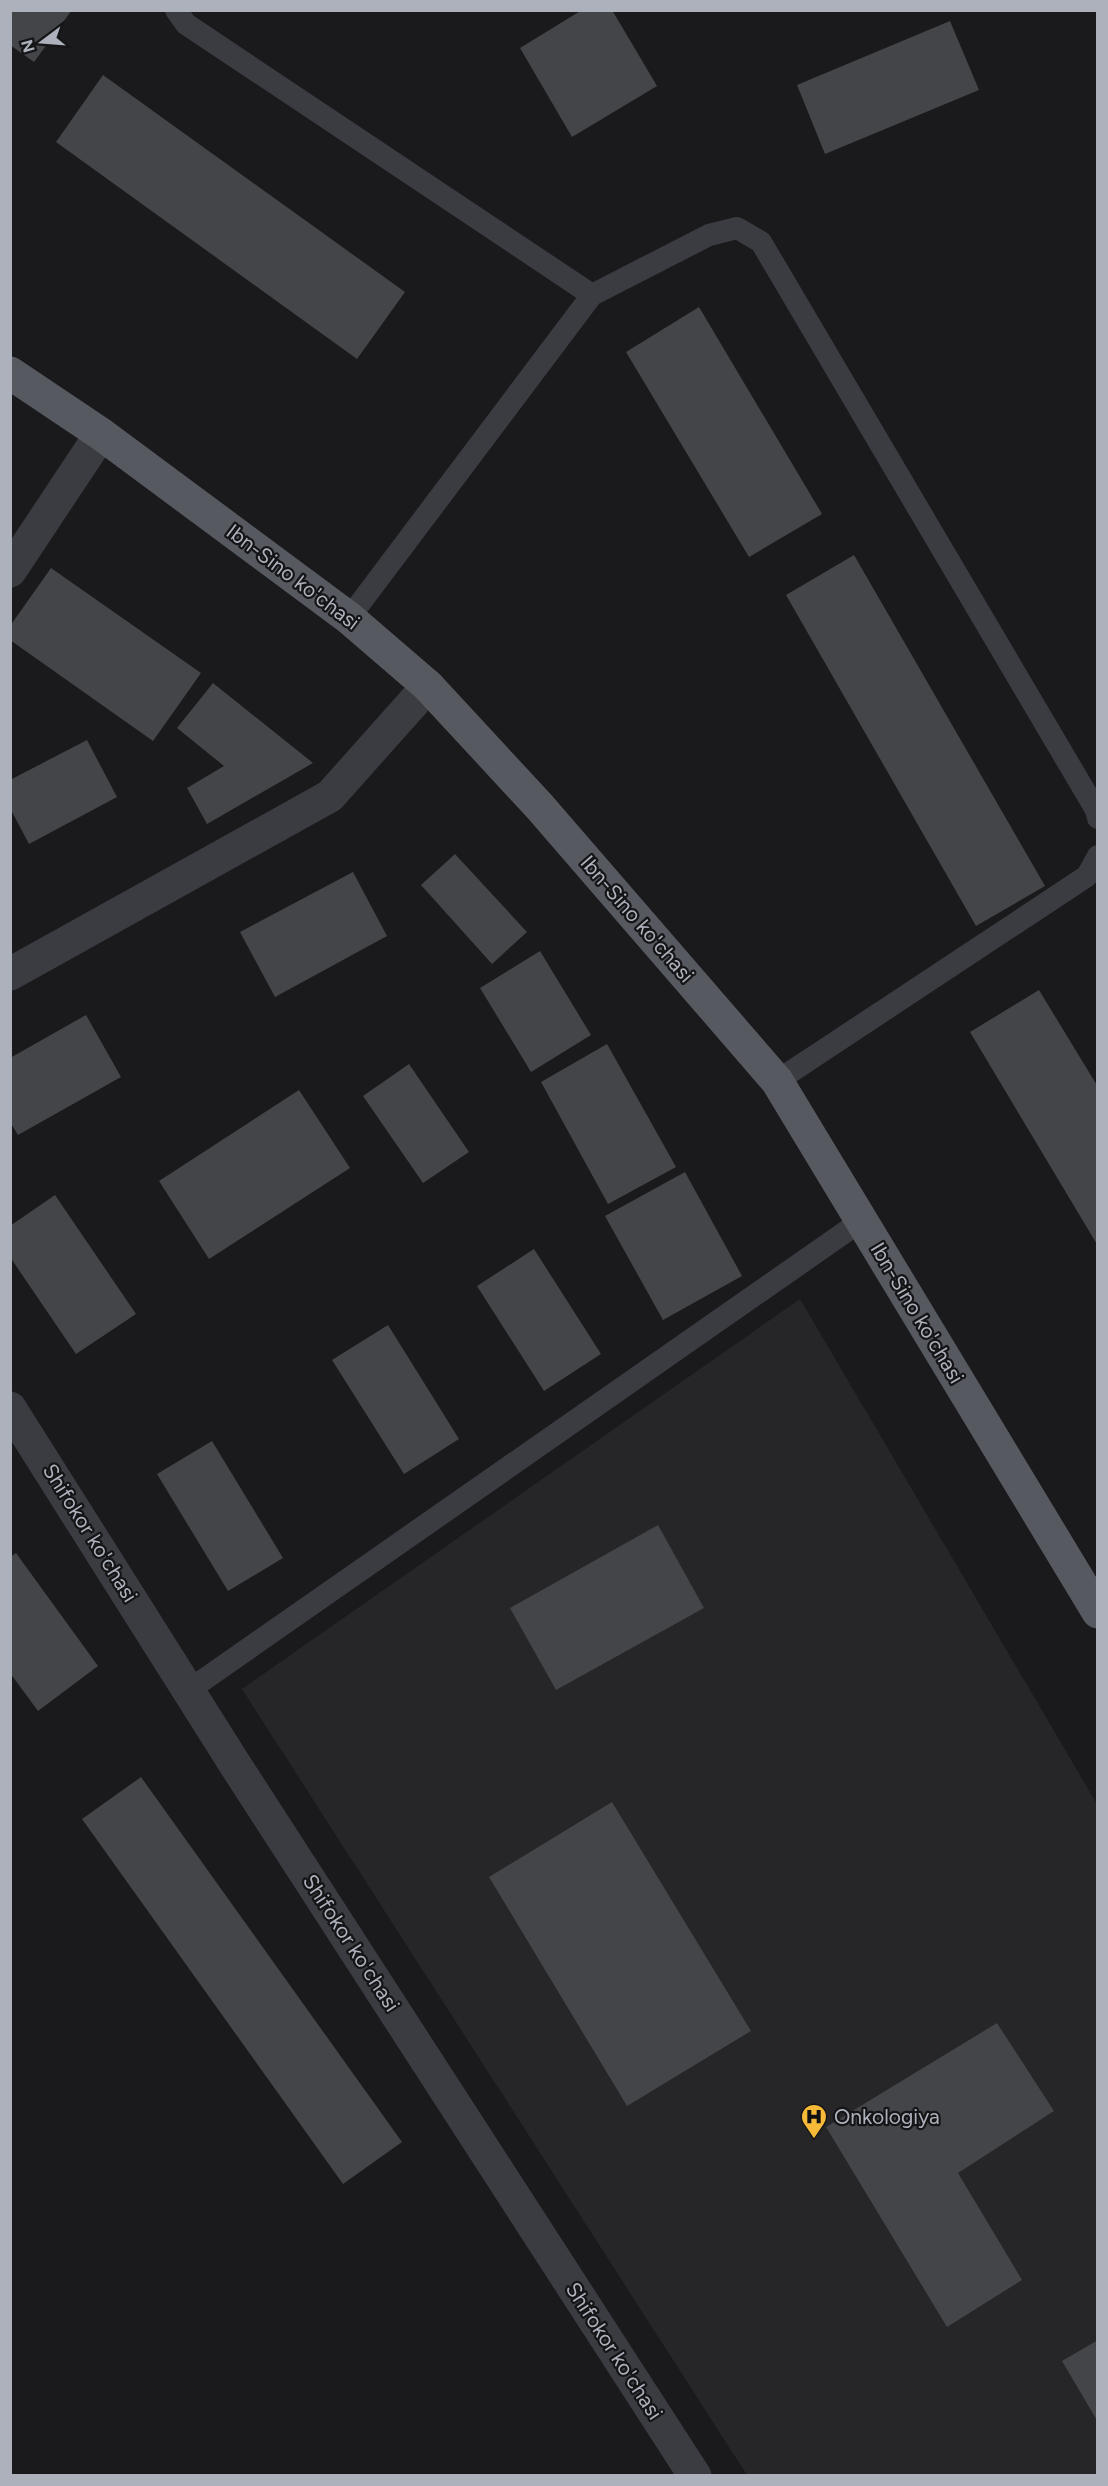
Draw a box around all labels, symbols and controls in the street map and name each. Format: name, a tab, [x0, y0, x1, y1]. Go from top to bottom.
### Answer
north arrow	[12, 12, 72, 72]
text: N	[17, 37, 39, 55]
street label: Ibn-Sino ko'chasi	[222, 518, 365, 635]
street label: Ibn-Sino ko'chasi	[575, 850, 699, 987]
street label: Ibn-Sino ko'chasi	[865, 1238, 969, 1388]
street label: Shifokor ko'chasi	[38, 1459, 143, 1607]
street label: Shifokor ko'chasi	[298, 1869, 405, 2016]
hospital icon: Onkologiya	[799, 2102, 829, 2140]
place label: Onkologiya	[834, 2104, 940, 2129]
street label: Shifokor ko'chasi	[561, 2277, 668, 2424]

